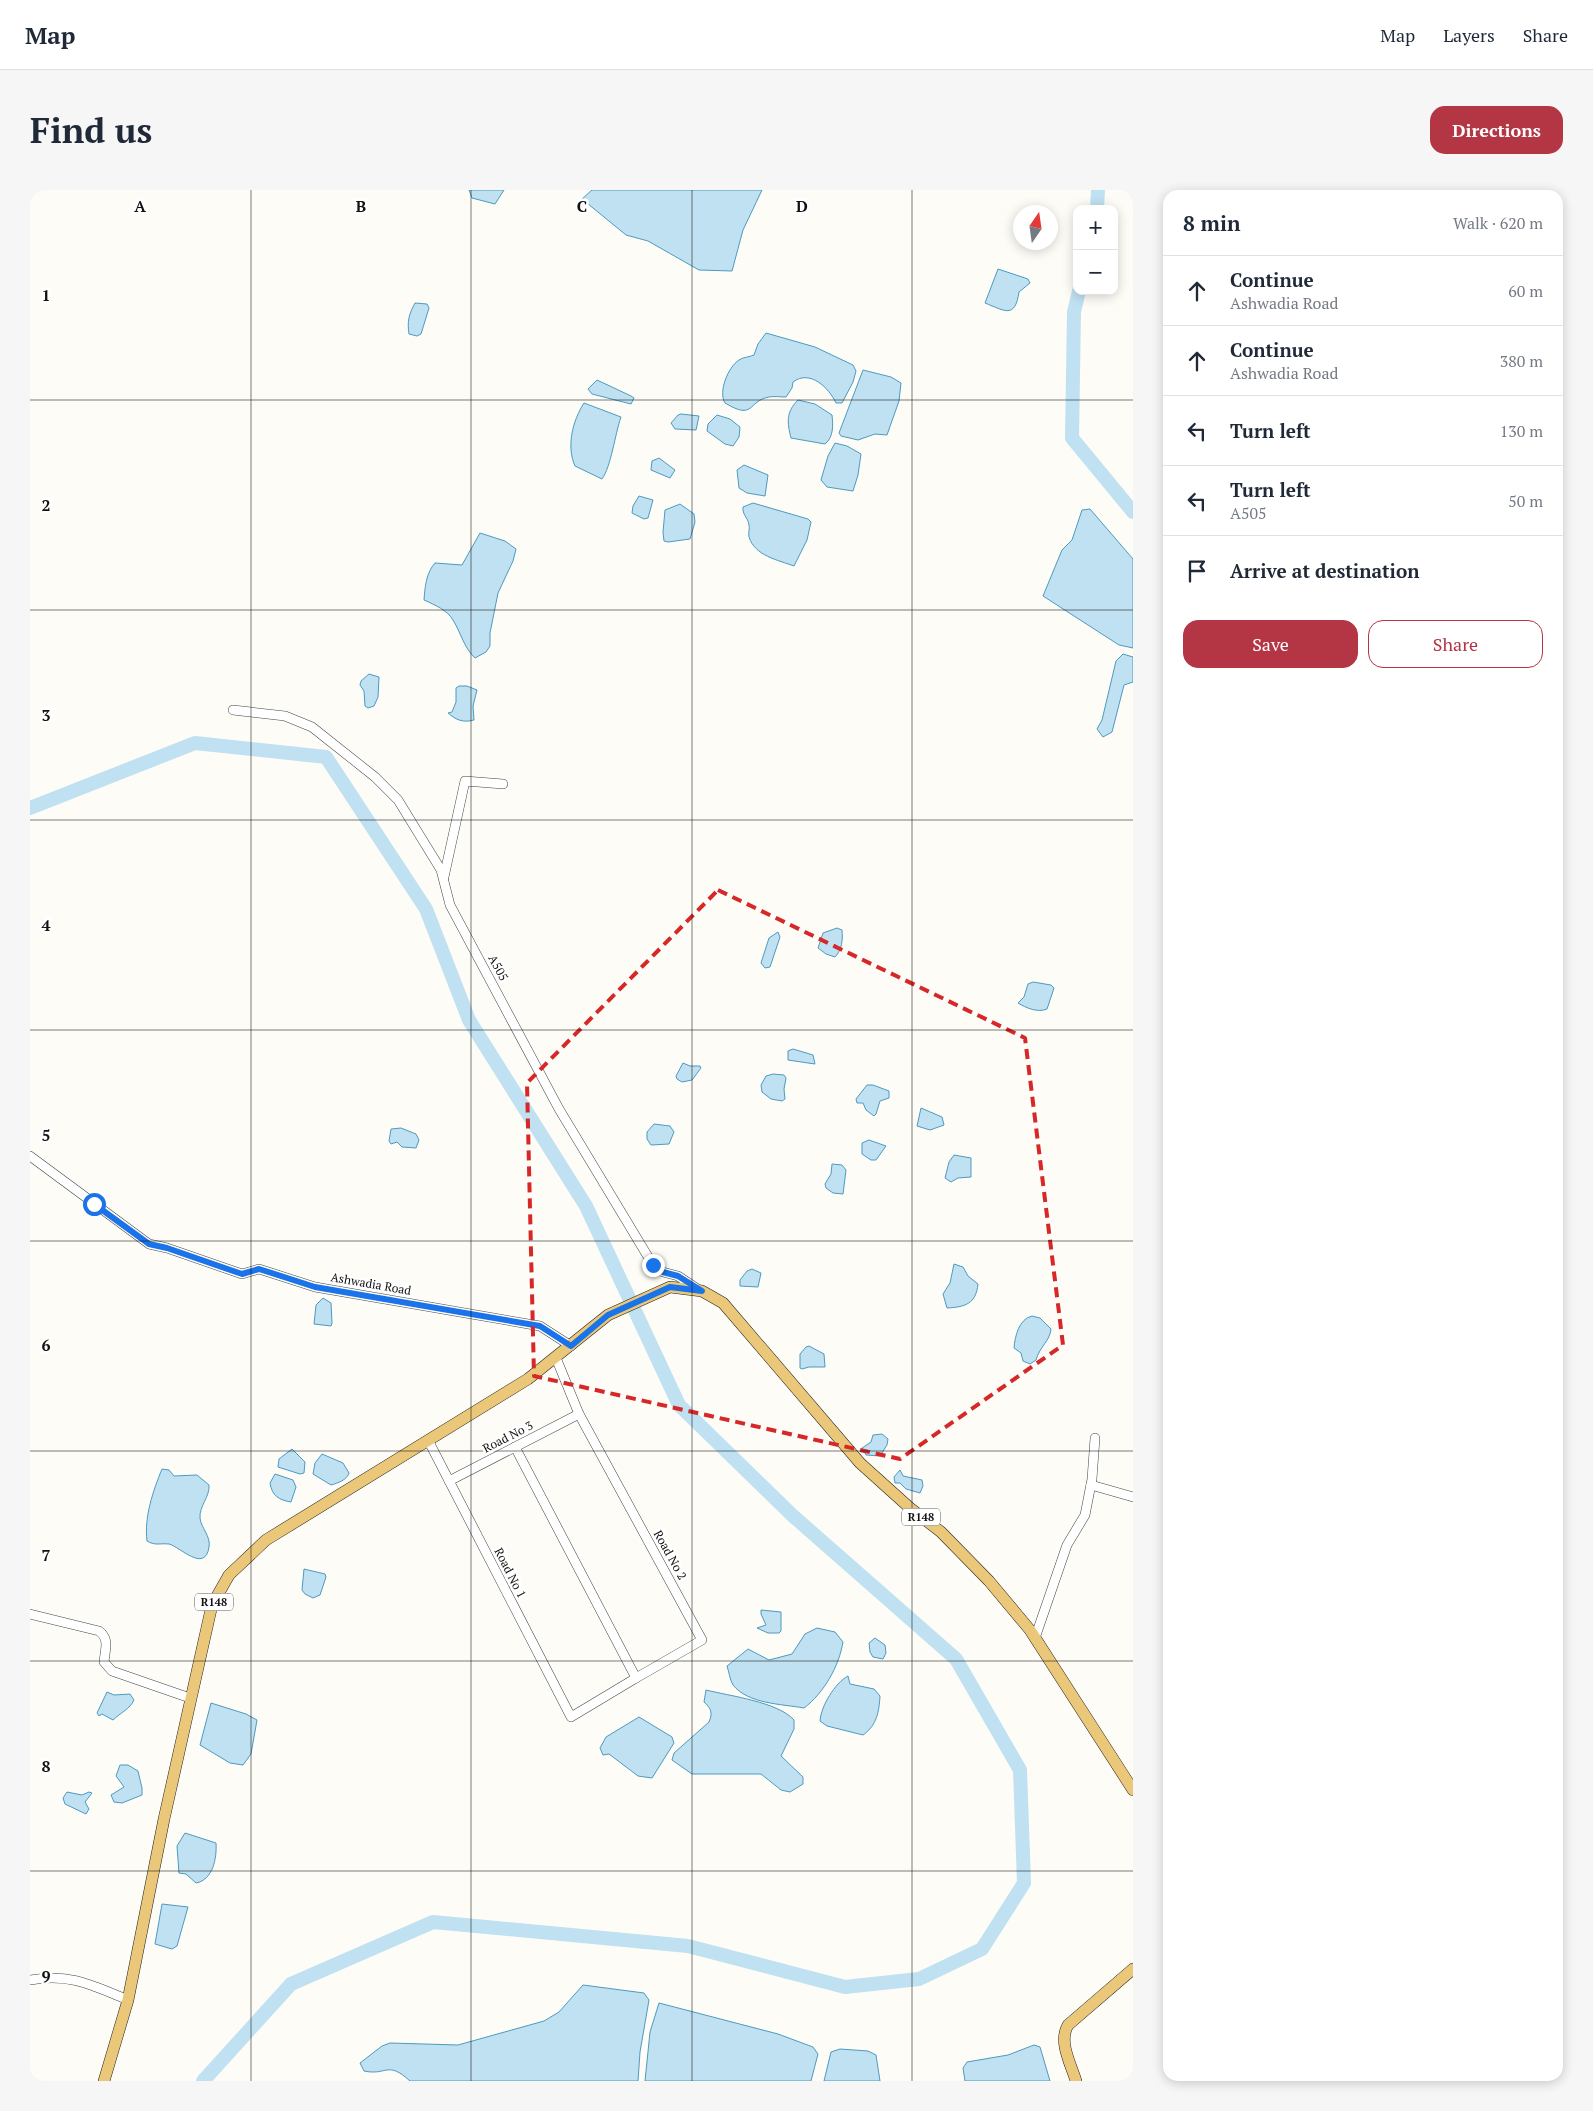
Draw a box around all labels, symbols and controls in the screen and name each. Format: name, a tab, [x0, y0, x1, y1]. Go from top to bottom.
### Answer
text: Map	[25, 19, 75, 51]
text: Map	[1380, 23, 1415, 47]
text: Layers	[1443, 23, 1495, 47]
text: Share	[1523, 23, 1568, 47]
button: Directions	[1430, 106, 1563, 154]
text: Find us	[30, 107, 152, 153]
text: A	[134, 195, 146, 217]
text: B	[356, 195, 366, 217]
text: C	[577, 195, 587, 217]
text: D	[796, 195, 808, 217]
north arrow	[1013, 205, 1058, 250]
map controls	[1073, 205, 1118, 295]
button: +	[1073, 205, 1118, 250]
text: 8 min	[1183, 209, 1240, 237]
text: Walk · 620 m	[1453, 212, 1543, 234]
button: −	[1073, 250, 1118, 295]
text: Continue	[1230, 267, 1314, 292]
icon: ahead	[1183, 277, 1211, 305]
text: 60 m	[1508, 280, 1543, 302]
text: 1	[41, 284, 51, 306]
text: Ashwadia Road	[1230, 292, 1338, 314]
text: Continue	[1230, 337, 1314, 362]
icon: ahead	[1183, 347, 1211, 375]
text: 380 m	[1500, 350, 1543, 372]
text: Ashwadia Road	[1230, 362, 1338, 384]
icon: left	[1183, 417, 1211, 445]
text: Turn left	[1230, 418, 1311, 443]
text: 130 m	[1500, 420, 1543, 442]
text: Turn left	[1230, 477, 1311, 502]
icon: left	[1183, 487, 1211, 515]
text: 50 m	[1508, 490, 1543, 512]
text: 2	[41, 494, 51, 516]
text: A505	[1230, 502, 1267, 524]
icon: arrive	[1183, 557, 1211, 585]
text: Arrive at destination	[1230, 558, 1419, 583]
button: Save	[1183, 620, 1358, 668]
button: Share	[1368, 620, 1543, 668]
text: 3	[41, 704, 51, 726]
text: 4	[41, 914, 51, 936]
street label: A505	[485, 952, 511, 983]
text: 5	[41, 1124, 51, 1146]
route start	[83, 1193, 106, 1216]
route end	[642, 1254, 665, 1277]
street label: Ashwadia Road	[330, 1269, 413, 1298]
text: 6	[41, 1334, 51, 1356]
street label: Road No 3	[480, 1418, 535, 1456]
road number: R148	[902, 1508, 940, 1525]
street label: Road No 2	[651, 1527, 690, 1582]
text: 7	[41, 1544, 51, 1566]
street label: Road No 1	[491, 1545, 529, 1600]
road number: R148	[195, 1594, 233, 1610]
text: 8	[41, 1755, 51, 1777]
text: 9	[41, 1965, 51, 1987]

